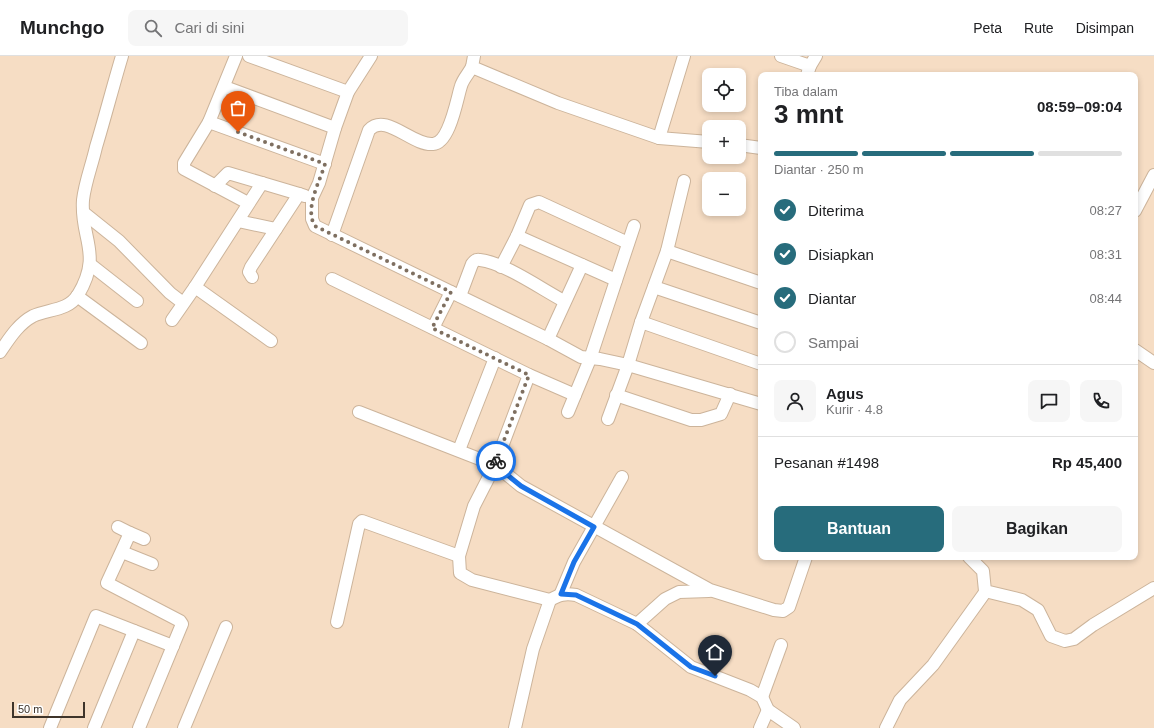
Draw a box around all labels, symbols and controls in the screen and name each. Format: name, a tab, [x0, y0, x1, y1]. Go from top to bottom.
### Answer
search box	[128, 10, 408, 46]
text: Munchgo	[20, 17, 104, 38]
icon: search	[142, 17, 164, 39]
text: Cari di sini	[174, 19, 244, 36]
text: Peta	[973, 20, 1002, 36]
text: Rute	[1024, 20, 1054, 36]
text: Disimpan	[1076, 20, 1134, 36]
map controls	[702, 68, 746, 216]
button: locate	[702, 68, 746, 112]
text: Tiba dalam	[774, 84, 838, 99]
pin	[221, 91, 255, 132]
icon: bag	[227, 97, 249, 119]
text: 08:59–09:04	[1037, 98, 1122, 115]
text: 3 mnt	[774, 99, 843, 129]
button: +	[702, 120, 746, 164]
text: Diantar · 250 m	[774, 162, 864, 177]
button: −	[702, 172, 746, 216]
icon: check	[774, 199, 796, 221]
text: Diterima	[808, 202, 864, 219]
text: 08:27	[1089, 203, 1122, 218]
icon: check	[774, 243, 796, 265]
text: Disiapkan	[808, 246, 874, 263]
text: 08:31	[1089, 247, 1122, 262]
icon: check	[774, 287, 796, 309]
text: Diantar	[808, 290, 856, 307]
text: 08:44	[1089, 291, 1122, 306]
text: Sampai	[808, 334, 859, 351]
button: person	[774, 380, 816, 422]
button: chat	[1028, 380, 1070, 422]
button: phone	[1080, 380, 1122, 422]
text: Agus	[826, 385, 864, 402]
text: Kurir · 4.8	[826, 402, 883, 417]
courier	[476, 441, 516, 481]
icon: bike	[485, 450, 507, 472]
text: Pesanan #1498	[774, 454, 879, 471]
text: Rp 45,400	[1052, 454, 1122, 471]
button: Bantuan	[774, 506, 944, 552]
button: Bagikan	[952, 506, 1122, 552]
pin	[698, 635, 732, 676]
icon: home	[704, 641, 726, 663]
scale bar	[12, 700, 85, 719]
text: 50 m	[18, 703, 42, 715]

